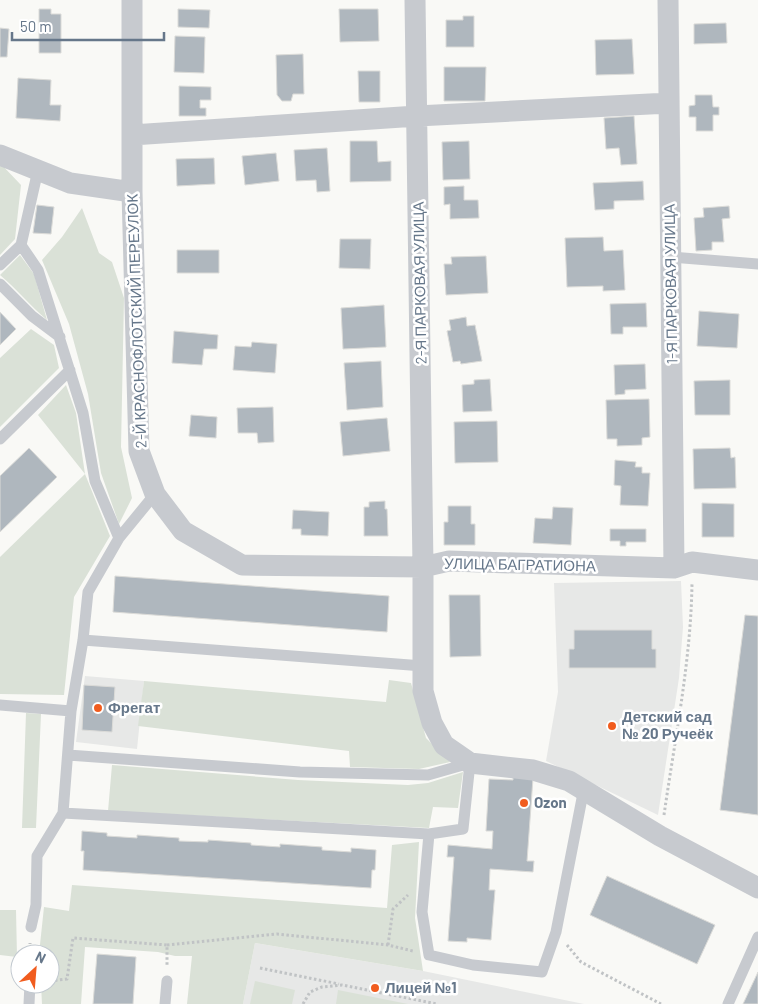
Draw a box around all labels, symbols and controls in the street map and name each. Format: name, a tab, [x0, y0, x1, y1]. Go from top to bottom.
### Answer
scale bar	[12, 10, 165, 42]
text: 50 m	[20, 17, 52, 35]
street label: 2-Й КРАСНОФЛОТСКИЙ ПЕРЕУЛОК	[123, 193, 149, 448]
street label: 2-Я ПАРКОВАЯ УЛИЦА	[409, 201, 429, 365]
street label: 1-Я ПАРКОВАЯ УЛИЦА	[660, 204, 680, 364]
street label: УЛИЦА БАГРАТИОНА	[444, 554, 596, 574]
place label: Фрегат	[108, 698, 160, 716]
marker: Фрегат	[92, 702, 104, 714]
place label: Детский сад № 20 Ручеёк	[622, 707, 713, 742]
marker: Детский сад № 20 Ручеёк	[606, 720, 618, 732]
place label: Ozon	[534, 793, 567, 811]
marker: Ozon	[518, 797, 530, 809]
north arrow	[10, 944, 60, 994]
text: N	[33, 947, 49, 967]
place label: Лицей №1	[385, 978, 457, 996]
marker: Лицей №1	[369, 982, 381, 994]

